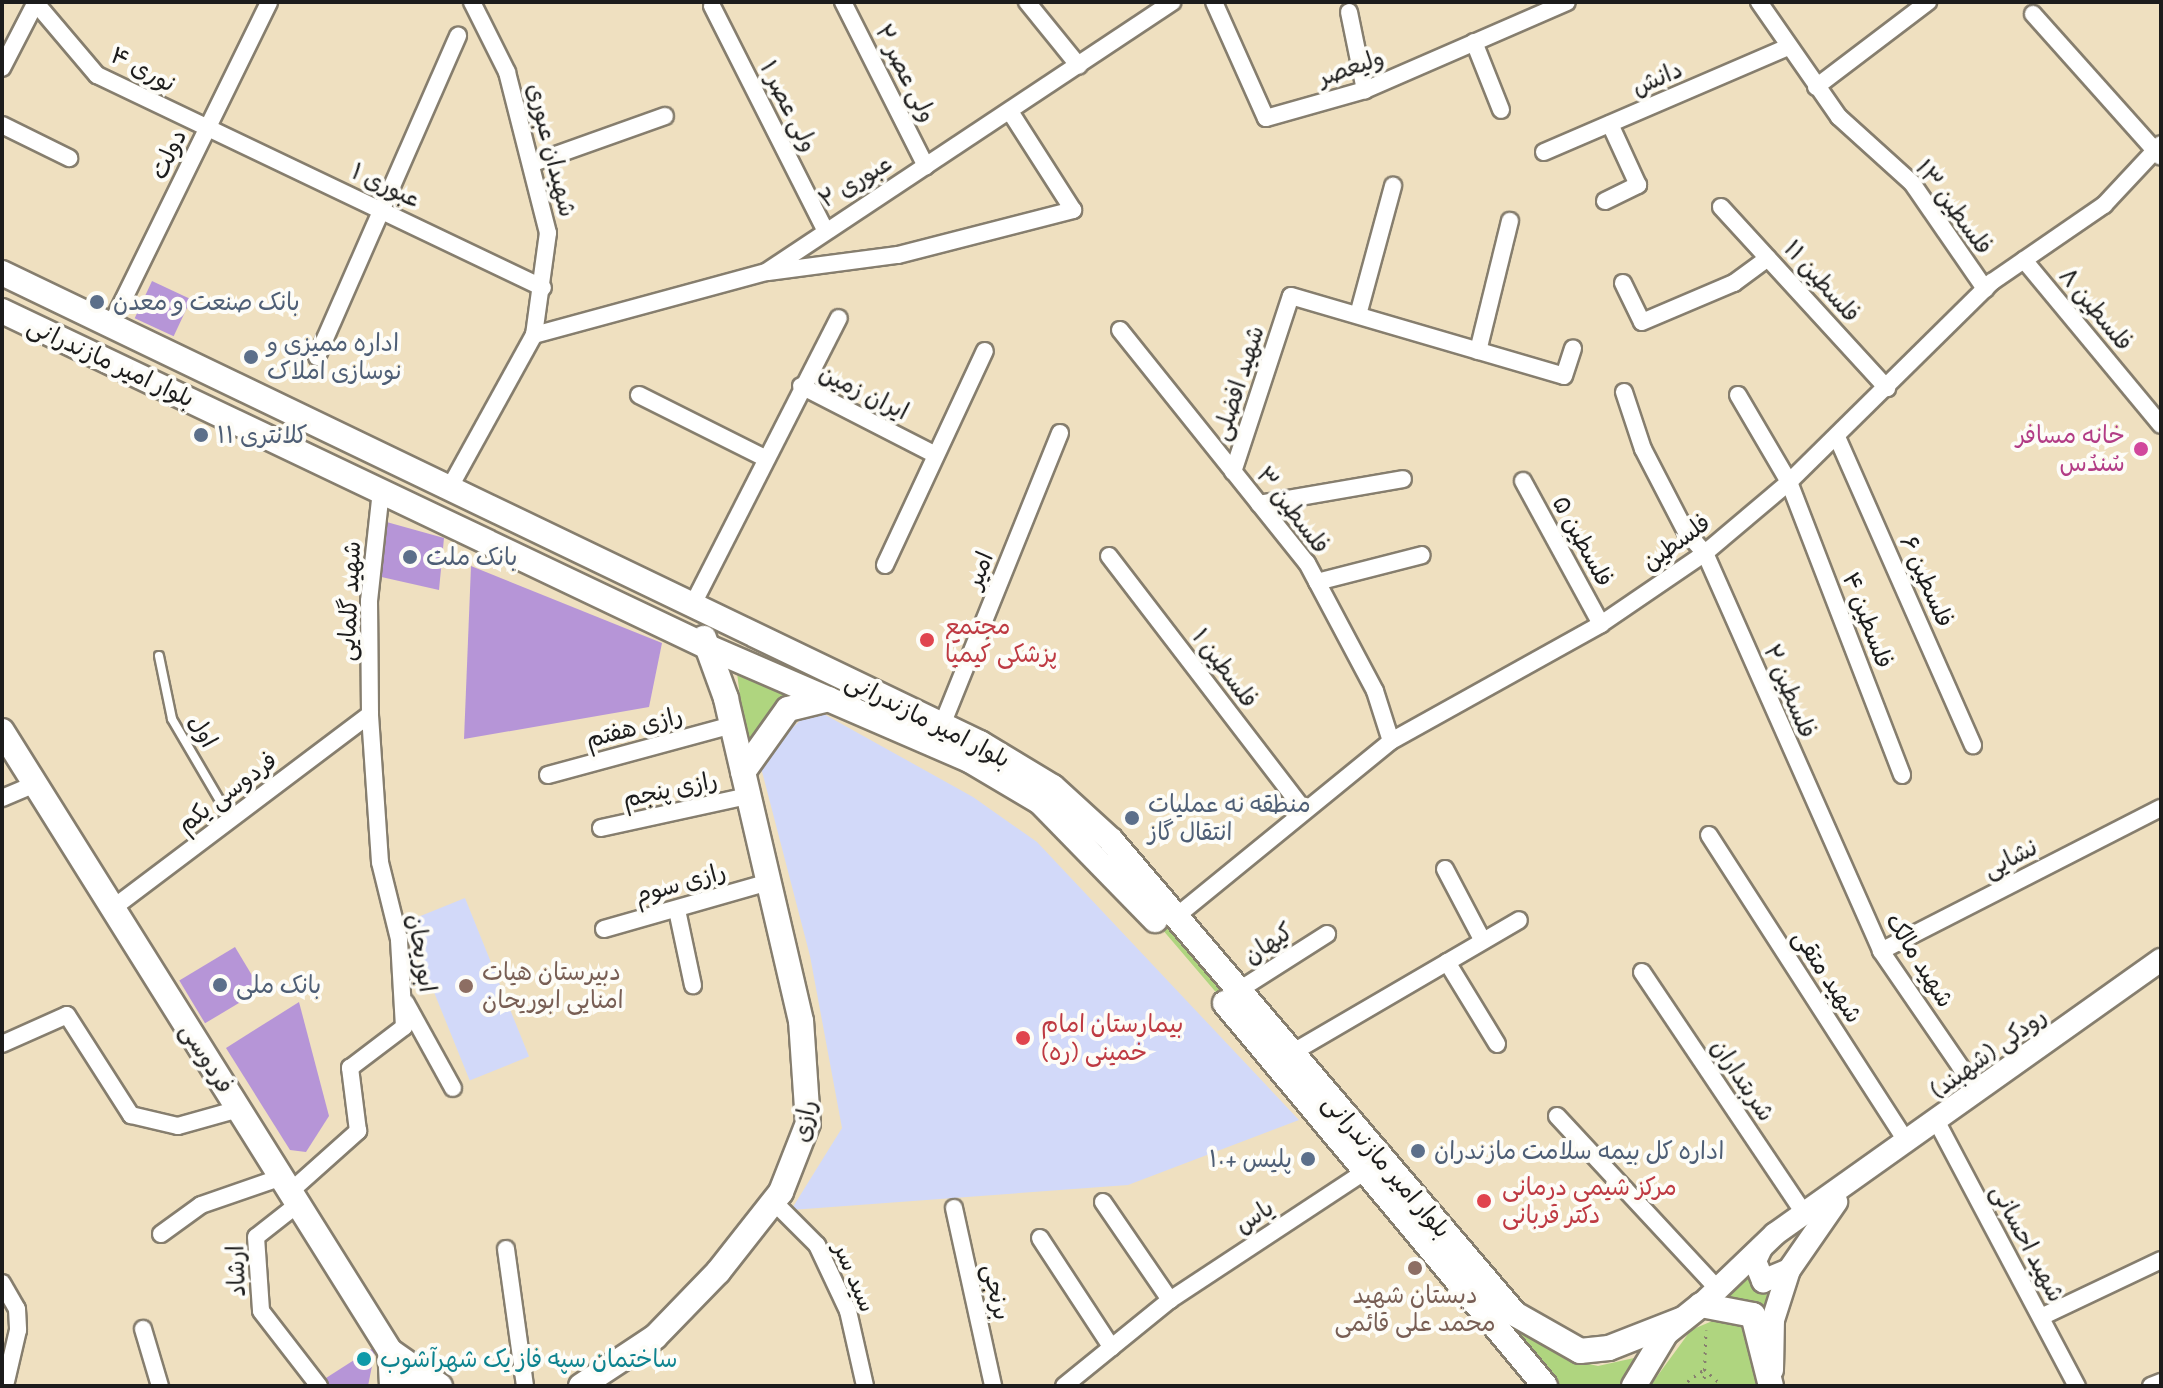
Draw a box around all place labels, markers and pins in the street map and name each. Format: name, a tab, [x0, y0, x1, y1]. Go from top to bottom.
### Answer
place label: بانک صنعت و معدن	[113, 288, 300, 316]
marker: بانک صنعت و معدن	[88, 293, 106, 311]
place label: اداره ممیزی و نوسازی املاک	[267, 329, 403, 385]
marker: اداره ممیزی و نوسازی املاک	[242, 348, 260, 366]
place label: کلانتری ۱۱	[217, 421, 307, 449]
place label: خانه مسافر سُندُس	[2016, 421, 2125, 477]
marker: کلانتری ۱۱	[192, 426, 210, 444]
marker: خانه مسافر سُندُس	[2132, 440, 2150, 458]
place label: بانک ملت	[426, 543, 517, 571]
marker: بانک ملت	[401, 548, 419, 566]
place label: مجتمع پزشکی کیمیا	[945, 612, 1058, 668]
marker: مجتمع پزشکی کیمیا	[916, 629, 938, 651]
place label: منطقه نه عملیات انتقال گاز	[1148, 790, 1311, 846]
marker: منطقه نه عملیات انتقال گاز	[1123, 809, 1141, 827]
place label: دبیرستان هیات امنایی ابوریحان	[482, 958, 624, 1014]
place label: بانک ملی	[236, 971, 321, 999]
marker: بانک ملی	[211, 976, 229, 994]
marker: دبیرستان هیات امنایی ابوریحان	[457, 977, 475, 995]
place label: بیمارستان امام خمینی (ره)	[1041, 1010, 1184, 1066]
marker: بیمارستان امام خمینی (ره)	[1012, 1027, 1034, 1049]
place label: اداره کل بیمه سلامت مازندران	[1434, 1137, 1724, 1165]
marker: اداره کل بیمه سلامت مازندران	[1409, 1142, 1427, 1160]
place label: پلیس +١٠	[1209, 1145, 1292, 1173]
marker: پلیس +١٠	[1299, 1150, 1317, 1168]
place label: مرکز شیمی درمانی دکتر قربانی	[1502, 1173, 1677, 1229]
marker: مرکز شیمی درمانی دکتر قربانی	[1473, 1190, 1495, 1212]
marker: دبستان شهید محمد علی قائمی	[1406, 1259, 1424, 1277]
place label: دبستان شهید محمد علی قائمی	[1334, 1281, 1496, 1337]
place label: ساختمان سپه فاز یک شهرآشوب	[380, 1345, 678, 1373]
marker: ساختمان سپه فاز یک شهرآشوب	[355, 1350, 373, 1368]

